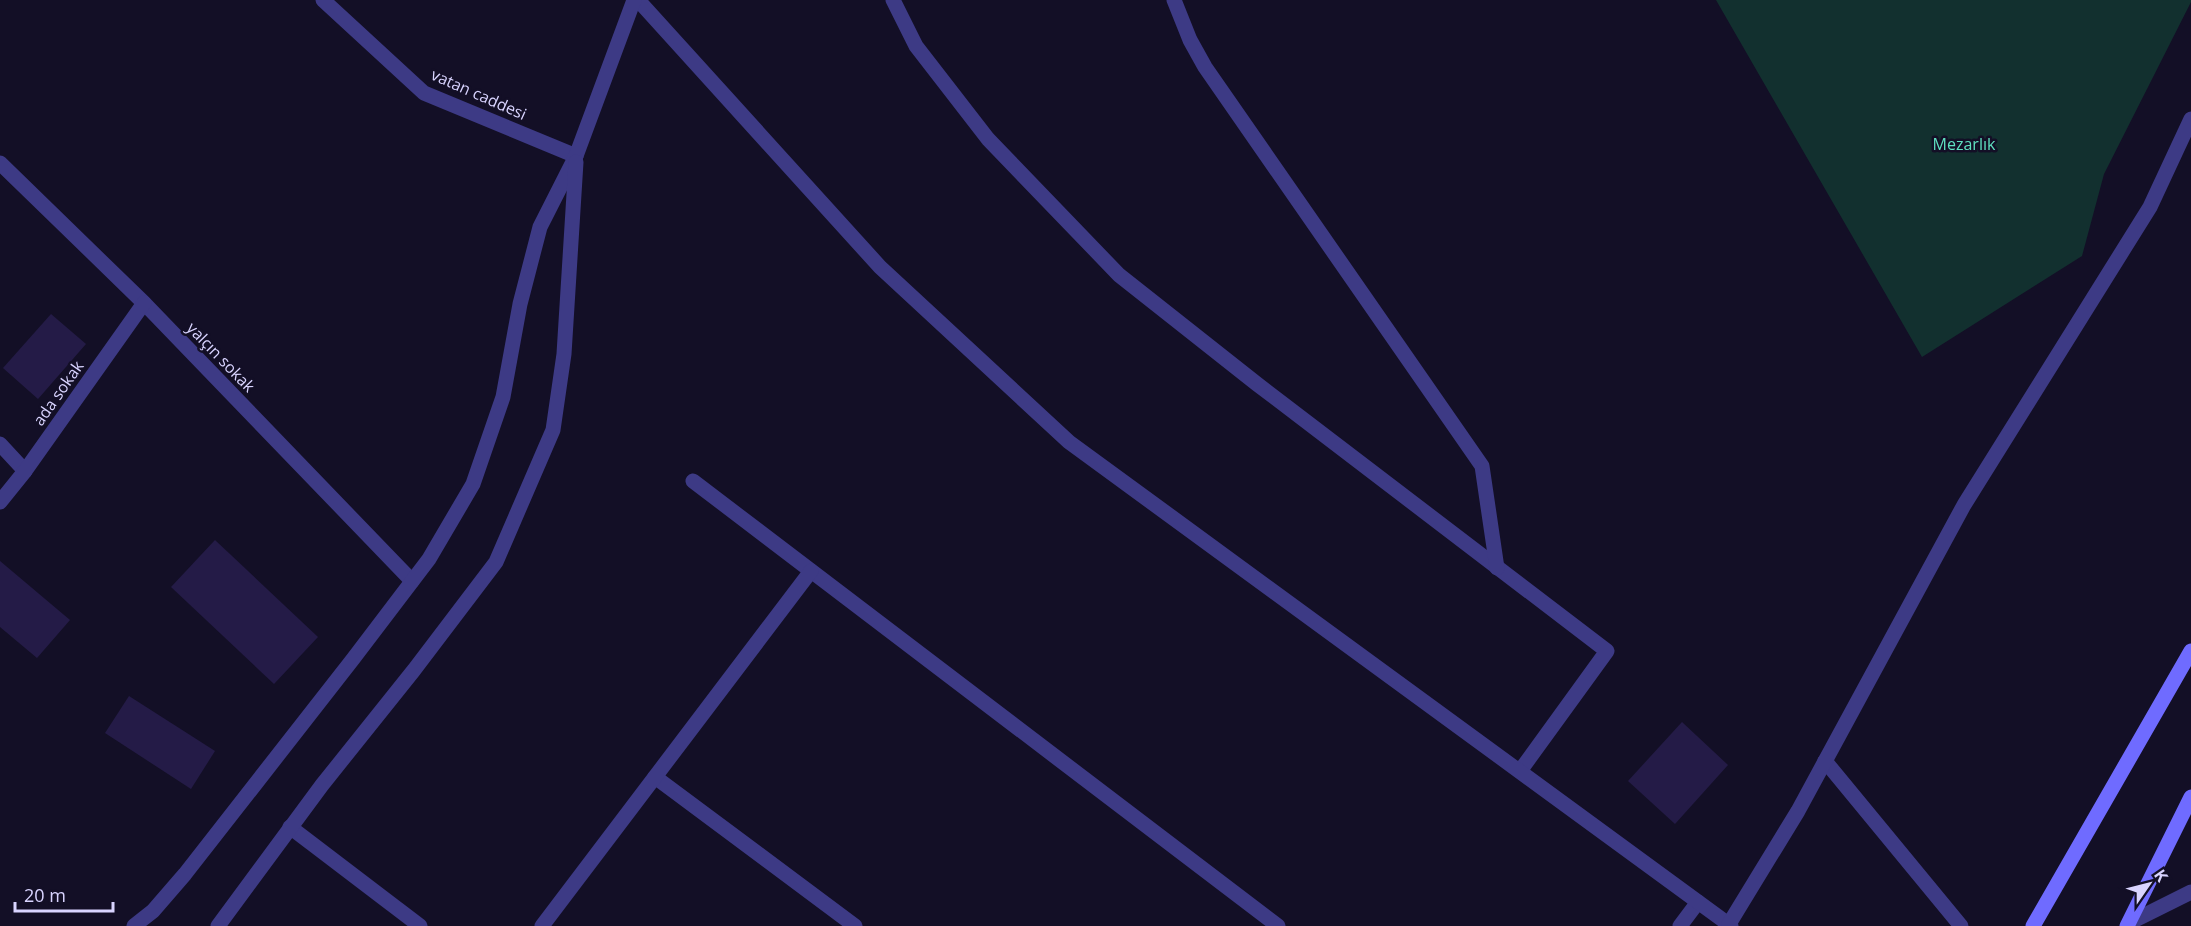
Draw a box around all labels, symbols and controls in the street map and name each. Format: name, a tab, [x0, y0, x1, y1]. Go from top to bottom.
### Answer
street label: vatan caddesi	[428, 63, 530, 125]
park label: Mezarlık	[1933, 133, 1996, 155]
street label: yalçın sokak	[182, 317, 260, 397]
street label: ada sokak	[28, 356, 89, 430]
north arrow	[2119, 854, 2179, 914]
text: K	[2149, 865, 2174, 886]
scale bar	[15, 875, 112, 913]
text: 20 m	[24, 883, 66, 907]

